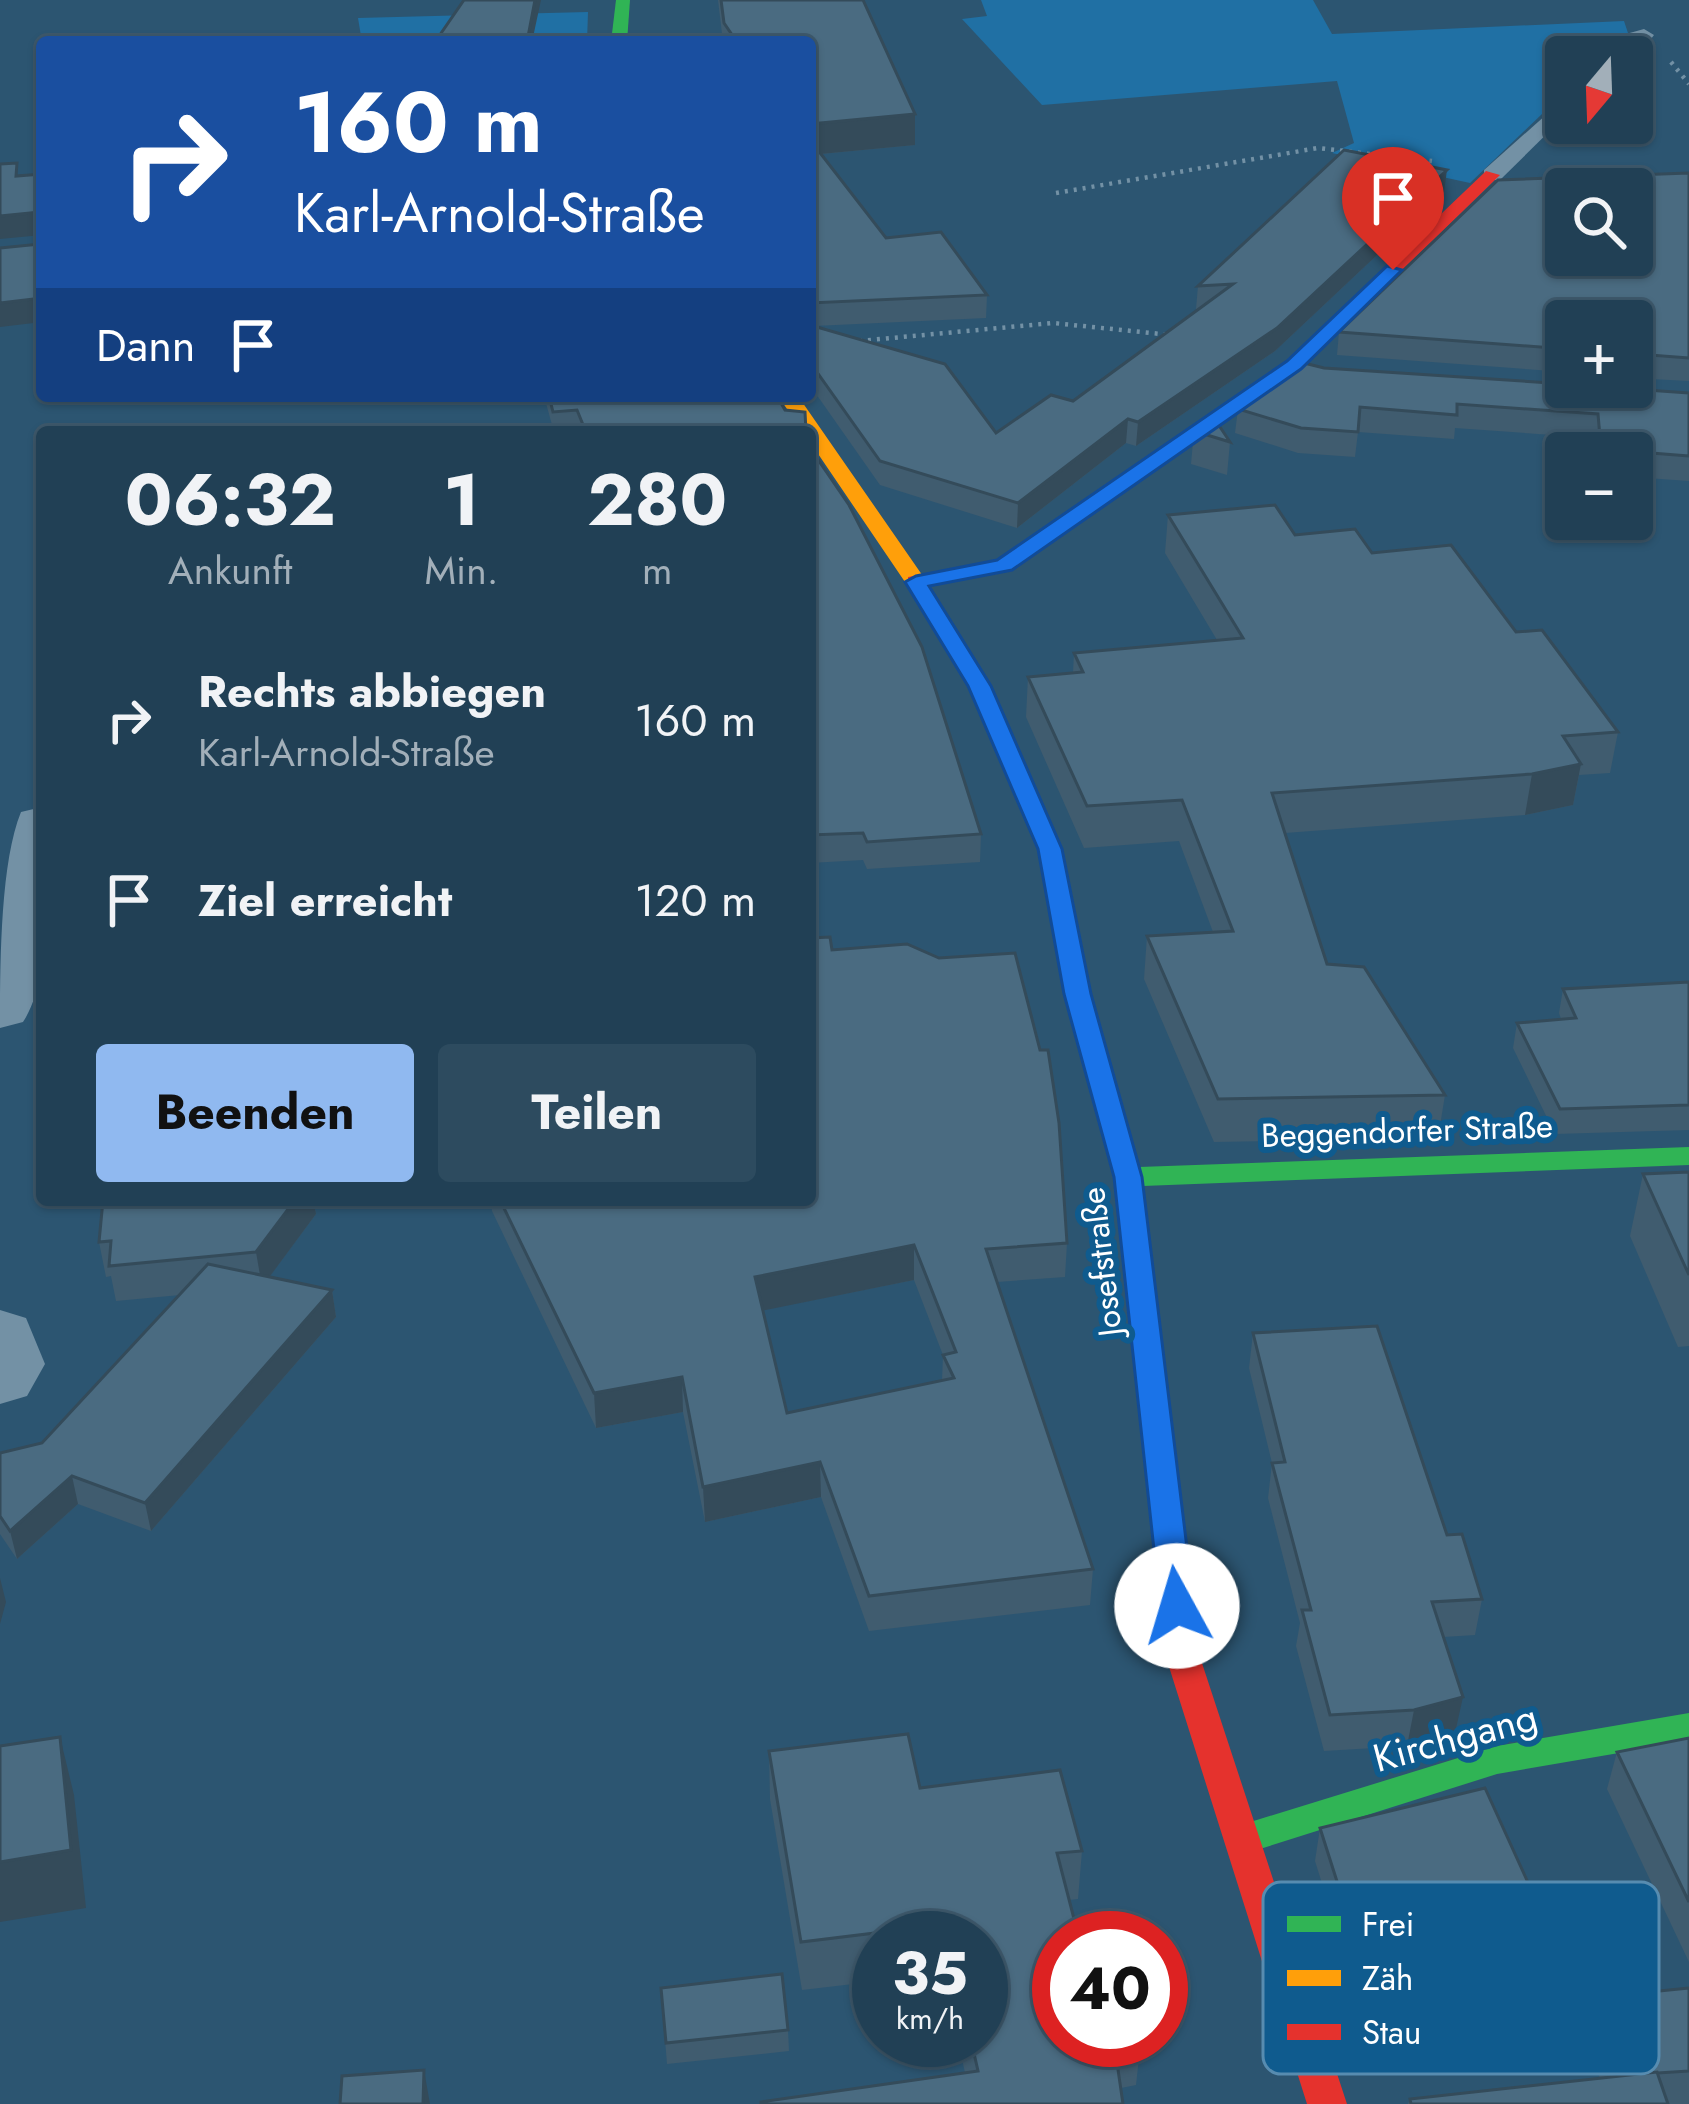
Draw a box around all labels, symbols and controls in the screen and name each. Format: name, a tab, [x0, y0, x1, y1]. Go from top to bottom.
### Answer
north arrow	[1545, 36, 1653, 144]
map controls	[1545, 36, 1653, 540]
text: 160 m	[294, 62, 543, 184]
icon: right	[96, 84, 252, 240]
pin	[1342, 147, 1444, 270]
icon: arrive	[1360, 165, 1426, 231]
button: search	[1545, 168, 1653, 276]
text: Karl-Arnold-Straße	[294, 174, 705, 252]
button: +	[1545, 300, 1653, 408]
icon: arrive	[220, 312, 286, 378]
text: Dann	[96, 313, 196, 378]
button: −	[1545, 432, 1653, 540]
text: 06:32	[125, 448, 336, 552]
text: 1	[443, 448, 480, 552]
text: 280	[587, 448, 727, 552]
text: Ankunft	[168, 542, 292, 599]
text: Min.	[425, 542, 498, 599]
text: m	[642, 542, 672, 599]
text: Rechts abbiegen	[198, 659, 546, 724]
icon: right	[96, 687, 162, 753]
text: 160 m	[634, 688, 756, 753]
text: Karl-Arnold-Straße	[198, 724, 495, 781]
icon: arrive	[96, 867, 162, 933]
text: Ziel erreicht	[198, 868, 452, 933]
text: 120 m	[635, 868, 756, 933]
button: Beenden	[96, 1044, 414, 1182]
button: Teilen	[438, 1044, 756, 1182]
street label: Beggendorfer Straße	[1260, 1102, 1554, 1159]
street label: Josefstraße	[1069, 1185, 1134, 1343]
position arrow	[1114, 1543, 1240, 1669]
street label: Kirchgang	[1367, 1688, 1544, 1787]
legend	[1263, 1882, 1659, 2074]
text: Frei	[1362, 1901, 1414, 1948]
speed limit sign: 40	[1032, 1911, 1188, 2067]
text: 35	[892, 1930, 968, 2017]
text: Zäh	[1362, 1955, 1413, 2002]
text: km/h	[896, 1997, 964, 2040]
text: Stau	[1362, 2009, 1421, 2056]

